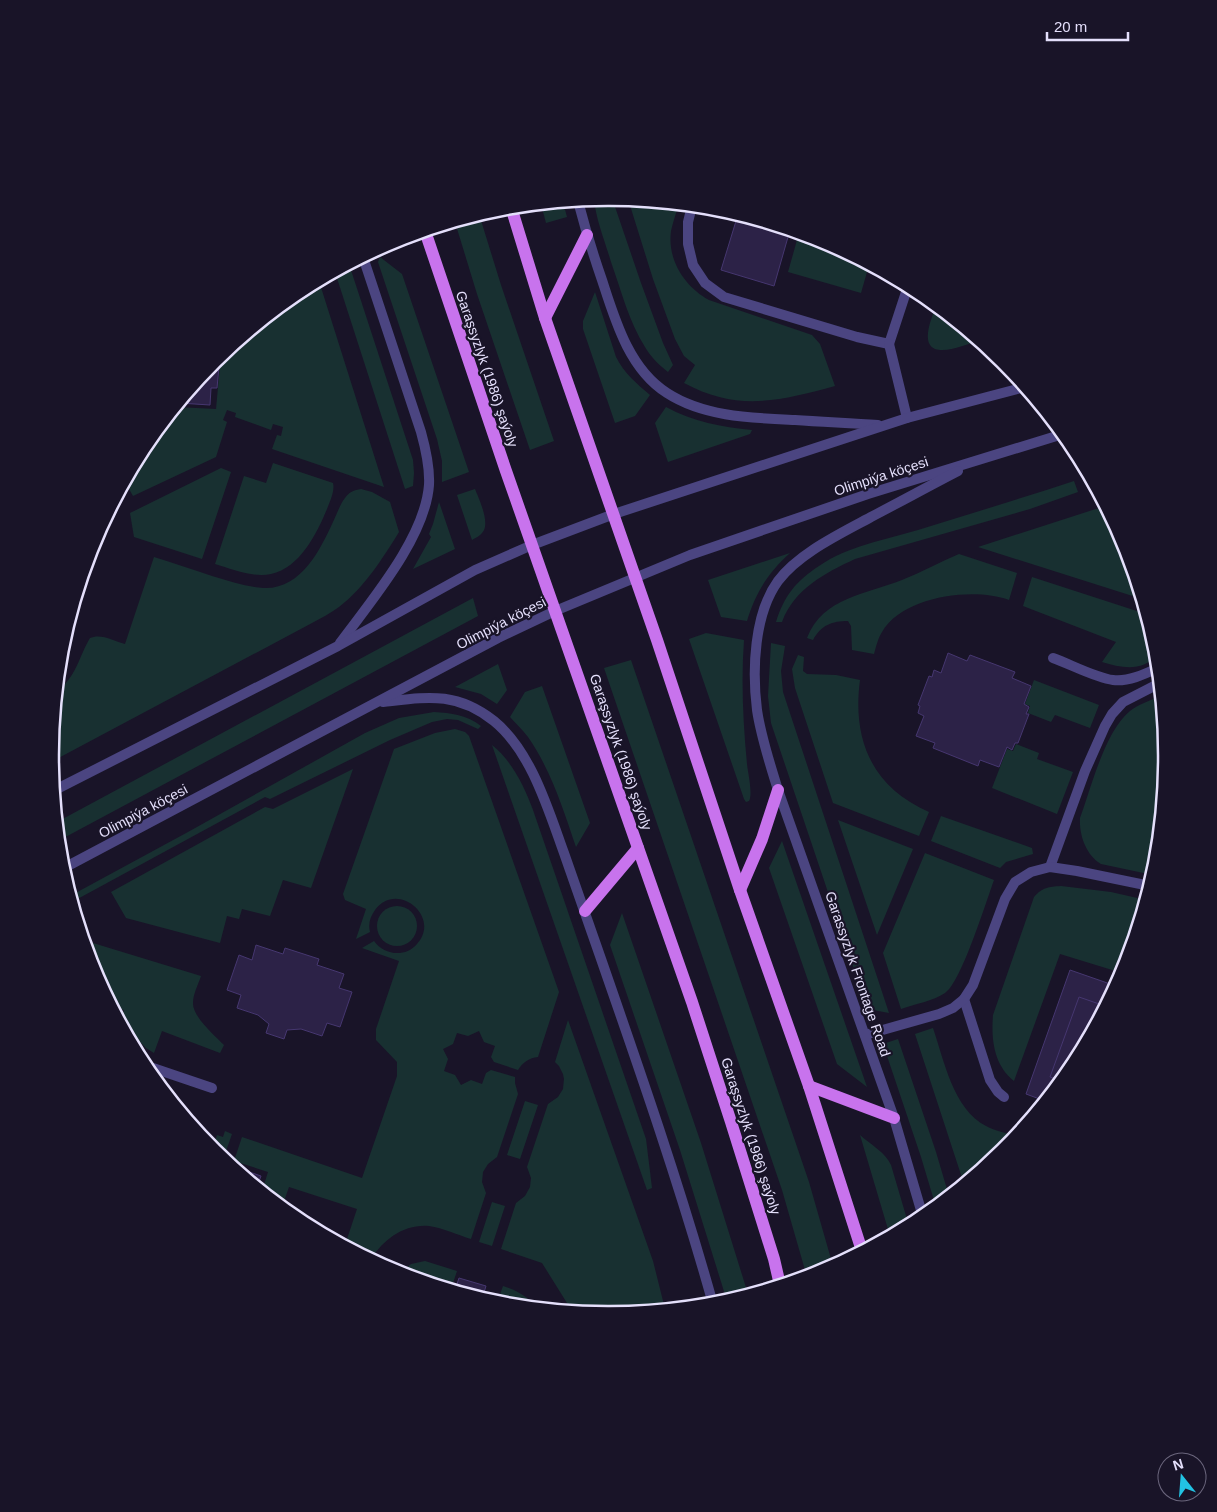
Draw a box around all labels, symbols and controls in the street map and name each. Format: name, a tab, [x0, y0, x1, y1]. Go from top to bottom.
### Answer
scale bar	[1047, 10, 1128, 42]
text: 20 m	[1054, 18, 1087, 35]
street label: Garaşsyzlyk (1986) şaýoly	[453, 289, 521, 449]
street label: Olimpiýa köçesi	[832, 453, 930, 499]
street label: Olimpiýa köçesi	[454, 594, 548, 652]
street label: Garaşsyzlyk (1986) şaýoly	[587, 672, 655, 832]
street label: Olimpiýa köçesi	[96, 781, 190, 841]
street label: Garassyzlyk Frontage Road	[822, 889, 894, 1059]
street label: Garaşsyzlyk (1986) şaýoly	[718, 1055, 784, 1217]
north arrow	[1157, 1452, 1207, 1502]
text: N	[1171, 1455, 1185, 1474]

